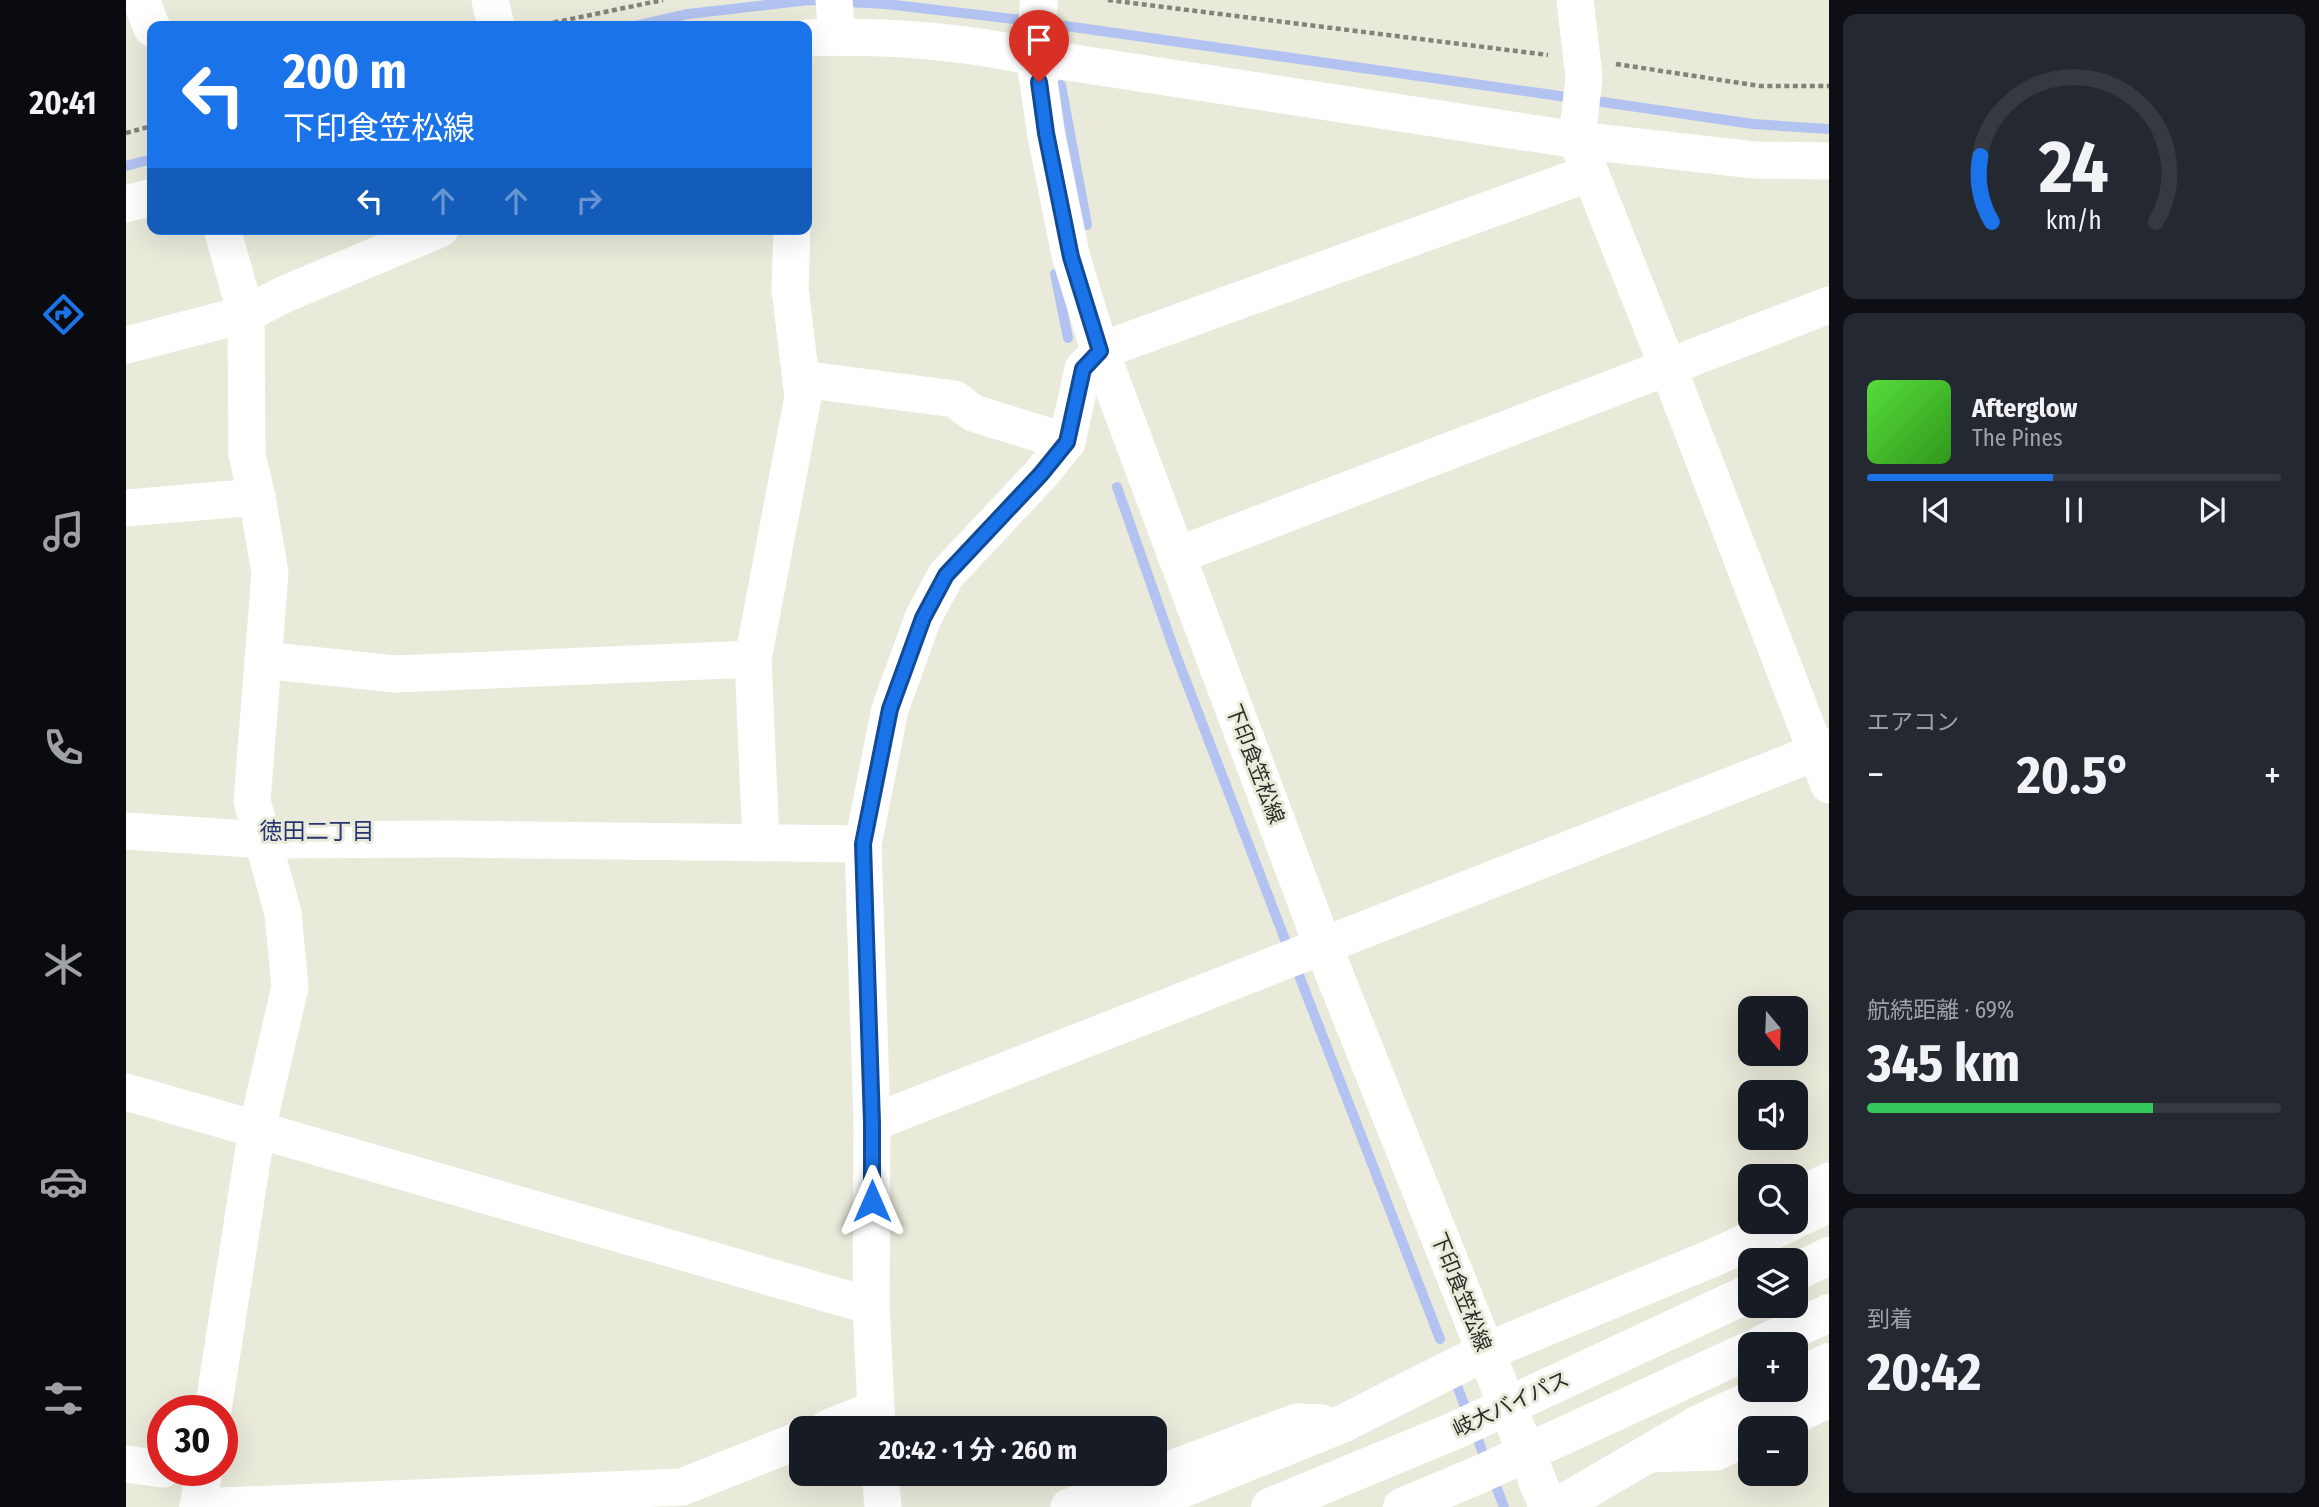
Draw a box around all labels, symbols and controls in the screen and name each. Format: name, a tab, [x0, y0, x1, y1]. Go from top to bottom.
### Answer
pin	[1009, 10, 1069, 82]
icon: arrive	[1020, 21, 1058, 59]
text: 200 m	[283, 42, 407, 101]
icon: left	[168, 49, 259, 140]
text: 20:41	[29, 84, 97, 122]
text: 下印食笠松線	[283, 109, 475, 147]
text: 24	[2038, 125, 2109, 212]
icon: left	[351, 182, 389, 220]
icon: ahead	[424, 182, 462, 220]
icon: ahead	[497, 182, 535, 220]
icon: right	[570, 182, 608, 220]
text: km/h	[2046, 206, 2102, 236]
icon: directions	[39, 290, 88, 339]
text: Afterglow	[1972, 393, 2077, 424]
text: The Pines	[1972, 424, 2063, 452]
icon: previous	[1917, 491, 1955, 529]
icon: pause	[2055, 491, 2093, 529]
icon: next	[2193, 491, 2231, 529]
icon: music	[39, 507, 88, 556]
street label: 下印食笠松線	[1220, 701, 1290, 827]
text: エアコン	[1867, 708, 1959, 736]
icon: phone	[39, 723, 88, 772]
text: 20.5°	[2017, 744, 2131, 807]
text: −	[1867, 752, 1884, 798]
text: +	[2264, 752, 2281, 798]
district label: 徳田二丁目	[260, 817, 375, 845]
icon: climate	[39, 940, 88, 989]
north arrow	[1738, 996, 1808, 1066]
map controls	[1738, 996, 1808, 1486]
text: 航続距離 · 69%	[1867, 996, 2014, 1024]
text: 345 km	[1867, 1032, 2020, 1095]
button: sound	[1738, 1080, 1808, 1150]
icon: car	[39, 1157, 88, 1206]
position arrow	[835, 1164, 909, 1238]
button: search	[1738, 1164, 1808, 1234]
street label: 下印食笠松線	[1425, 1229, 1497, 1355]
button: layers	[1738, 1248, 1808, 1318]
text: 到着	[1867, 1305, 1913, 1333]
button: +	[1738, 1332, 1808, 1402]
text: 20:42	[1867, 1341, 1981, 1404]
street label: 岐大バイパス	[1449, 1366, 1573, 1442]
icon: filters	[39, 1374, 88, 1423]
speed limit sign: 30	[147, 1395, 238, 1486]
button: −	[1738, 1416, 1808, 1486]
text: 20:42 · 1 分 · 260 m	[879, 1435, 1077, 1466]

